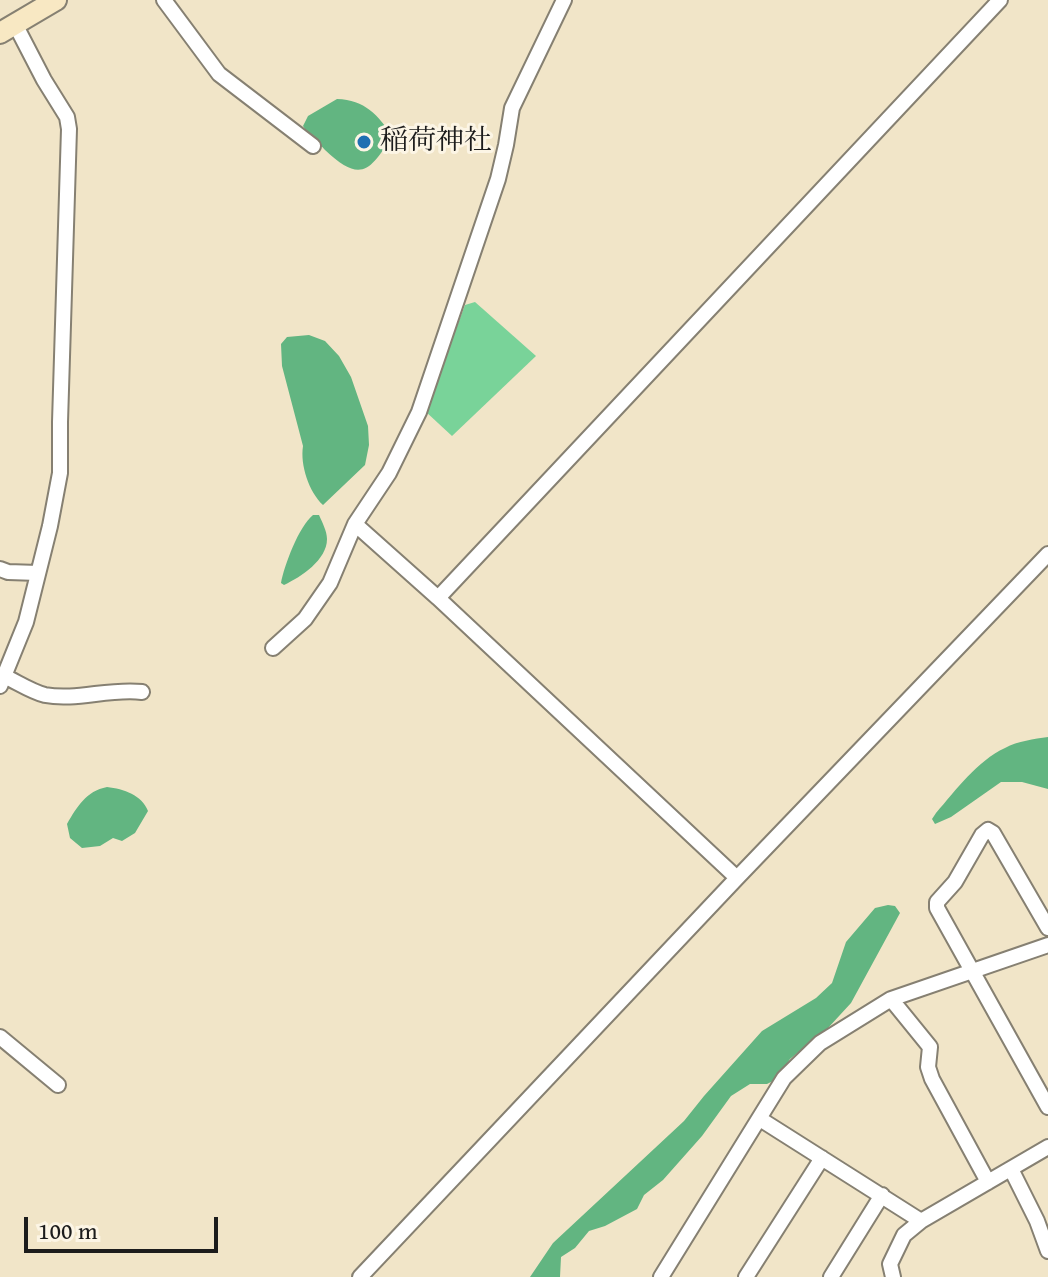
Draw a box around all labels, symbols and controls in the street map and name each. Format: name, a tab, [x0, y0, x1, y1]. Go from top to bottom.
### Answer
place label: 稲荷神社	[380, 125, 492, 159]
marker: 稲荷神社	[355, 133, 373, 151]
scale bar	[28, 1201, 222, 1251]
text: 100 m	[38, 1213, 98, 1248]

